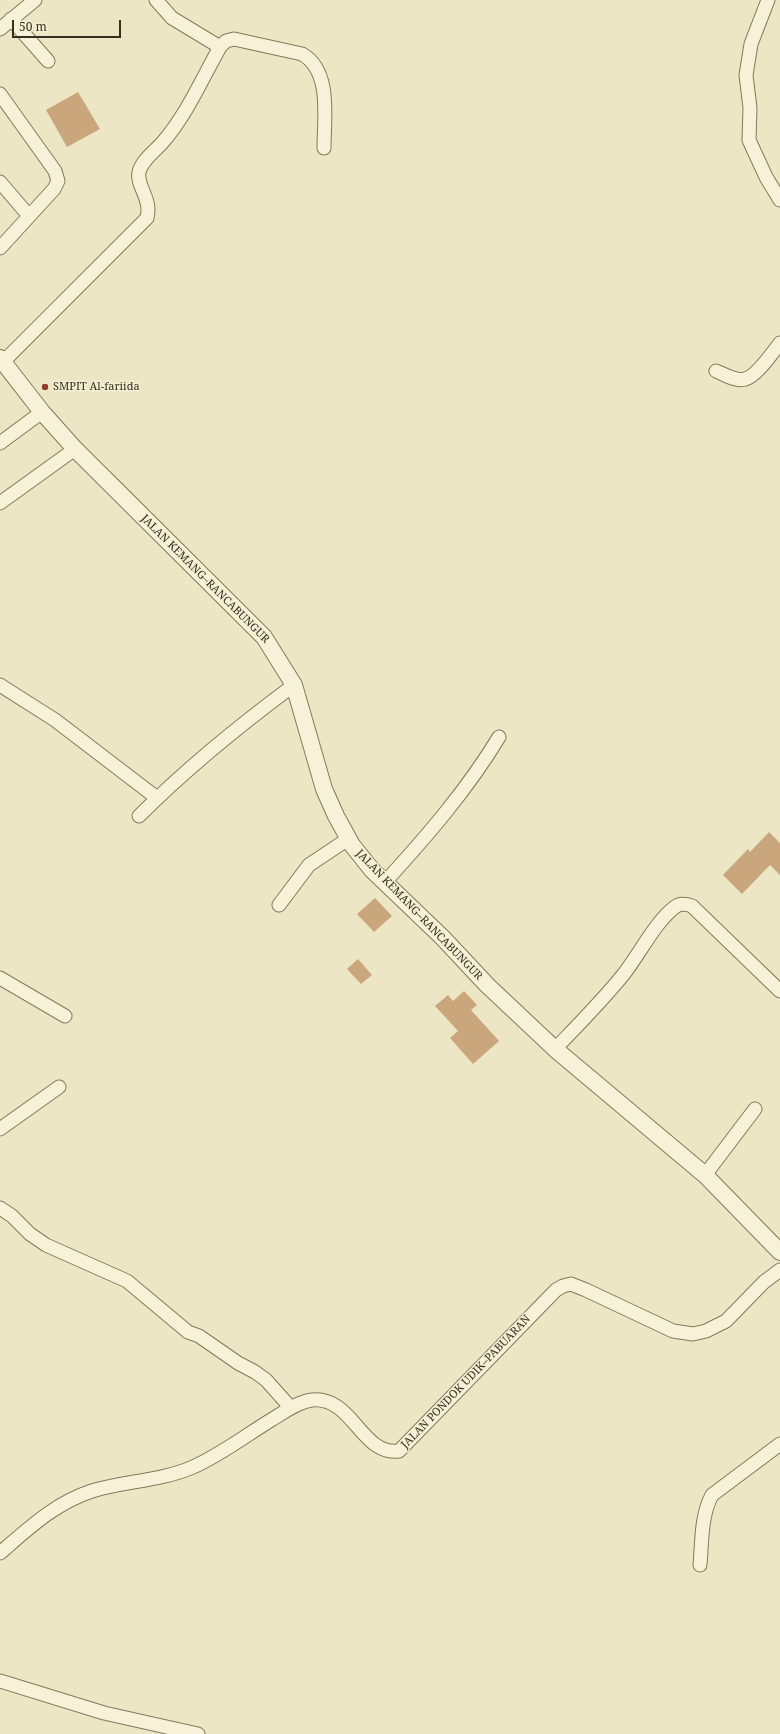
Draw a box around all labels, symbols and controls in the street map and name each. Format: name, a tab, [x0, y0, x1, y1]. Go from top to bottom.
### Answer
scale bar	[14, 12, 123, 38]
text: 50 m	[19, 18, 47, 35]
place label: SMPIT Al-fariida	[53, 380, 140, 394]
marker: SMPIT Al-fariida	[40, 382, 50, 392]
street label: JALAN KEMANG–RANCABUNGUR	[138, 512, 272, 646]
street label: JALAN KEMANG–RANCABUNGUR	[353, 847, 485, 983]
street label: JALAN PONDOK UDIK–PABUARAN	[399, 1313, 533, 1451]

